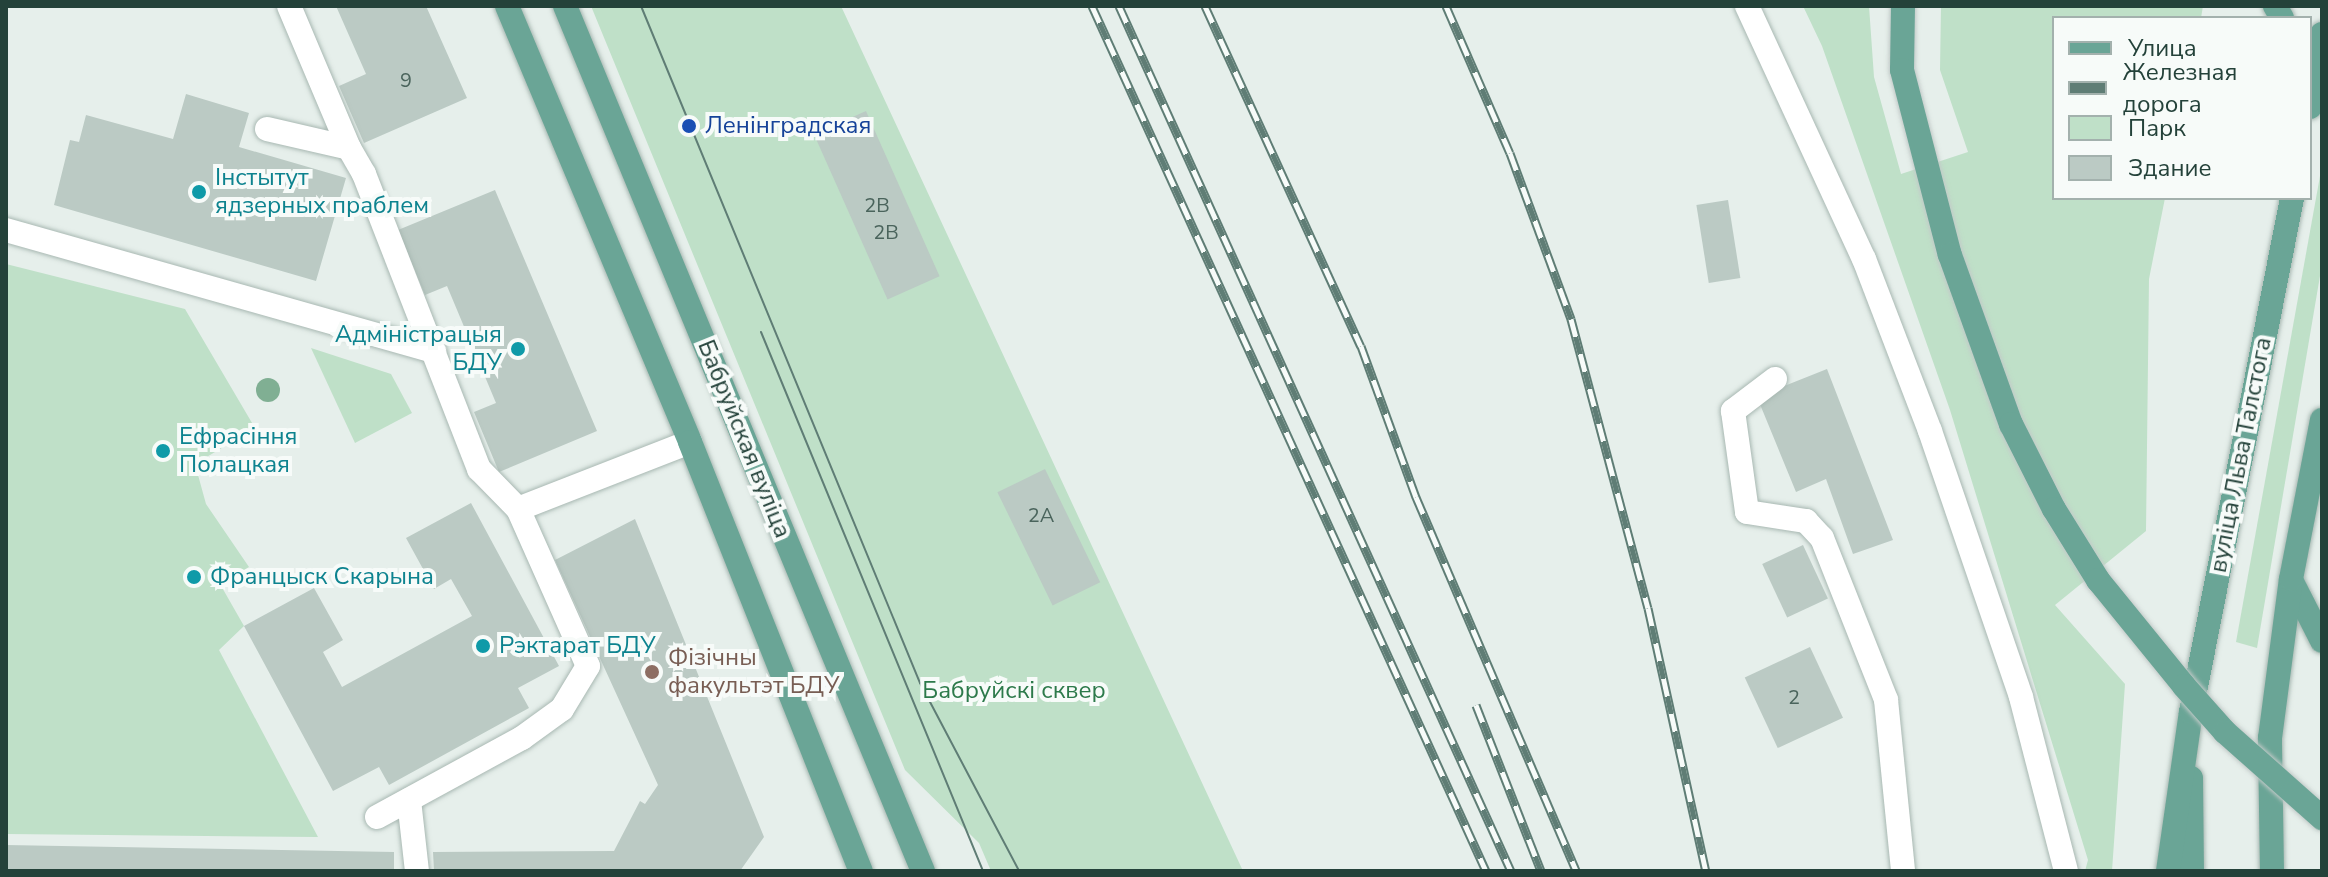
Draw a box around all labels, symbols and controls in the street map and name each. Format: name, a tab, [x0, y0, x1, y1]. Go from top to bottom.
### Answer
legend	[2052, 16, 2312, 200]
text: Улица	[2128, 32, 2197, 64]
text: Железная дорога	[2123, 56, 2237, 120]
house number: 9	[400, 68, 412, 92]
place label: Ленінградская	[705, 112, 871, 140]
text: Парк	[2128, 112, 2186, 144]
marker: Ленінградская	[680, 117, 698, 135]
text: Здание	[2128, 152, 2212, 184]
place label: Інстытут ядзерных праблем	[215, 164, 429, 220]
marker: Інстытут ядзерных праблем	[190, 183, 208, 201]
house number: 2В	[864, 193, 890, 217]
house number: 2В	[873, 220, 899, 244]
place label: Адміністрацыя БДУ	[335, 321, 502, 377]
street label: вуліца Льва Талстога	[2204, 335, 2278, 575]
street label: Бабруйская вуліца	[691, 336, 797, 542]
marker: Адміністрацыя БДУ	[509, 340, 527, 358]
place label: Ефрасіння Полацкая	[179, 423, 298, 479]
marker: Ефрасіння Полацкая	[154, 442, 172, 460]
house number: 2А	[1028, 503, 1054, 527]
place label: Францыск Скарына	[210, 563, 434, 591]
marker: Францыск Скарына	[185, 568, 203, 586]
place label: Рэктарат БДУ	[499, 632, 656, 660]
marker: Рэктарат БДУ	[474, 637, 492, 655]
place label: Фізічны факультэт БДУ	[668, 644, 839, 700]
marker: Фізічны факультэт БДУ	[643, 663, 661, 681]
park label: Бабруйскі сквер	[922, 677, 1106, 705]
house number: 2	[1788, 685, 1800, 709]

